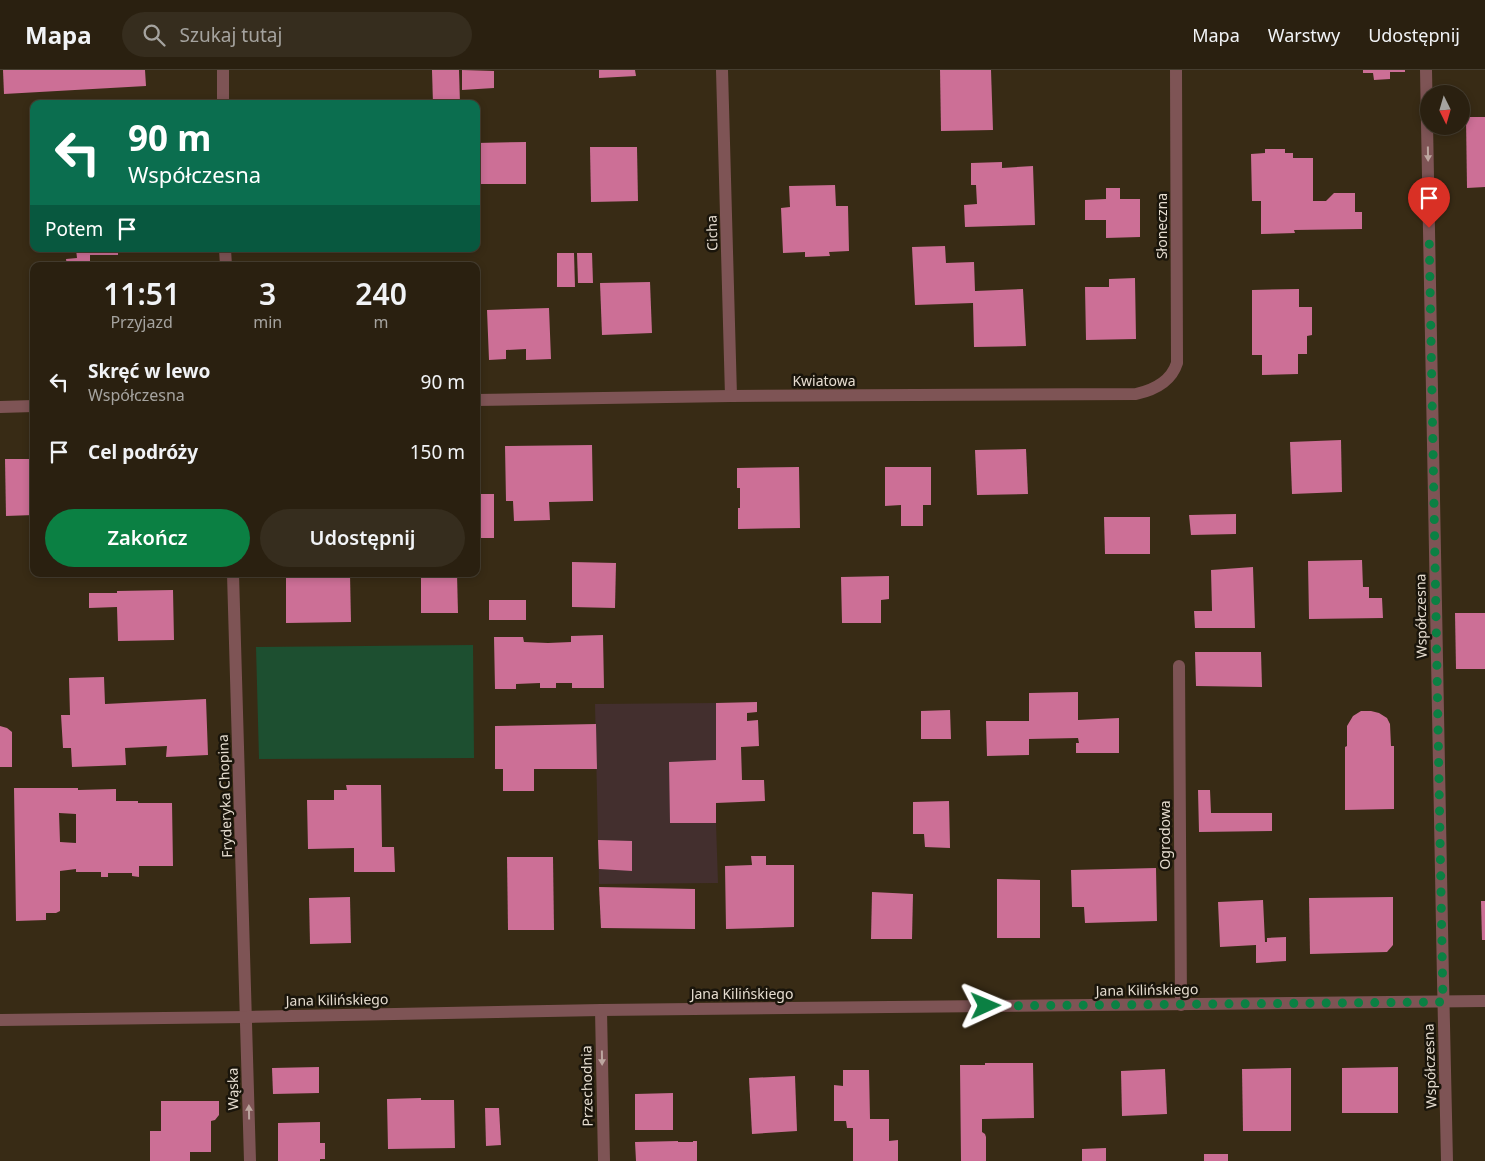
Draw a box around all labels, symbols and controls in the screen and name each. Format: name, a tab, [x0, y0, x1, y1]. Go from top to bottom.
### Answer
search box	[122, 12, 472, 57]
text: Mapa	[25, 18, 92, 51]
icon: search	[140, 21, 168, 49]
text: Szukaj tutaj	[180, 22, 282, 48]
text: Mapa	[1192, 23, 1240, 47]
text: Warstwy	[1268, 23, 1340, 47]
text: Udostępnij	[1368, 23, 1460, 47]
north arrow	[1420, 85, 1470, 135]
map controls	[1420, 85, 1470, 135]
text: 90 m	[128, 114, 211, 161]
icon: left	[45, 120, 110, 185]
one-way arrow	[1424, 146, 1432, 162]
text: Współczesna	[128, 159, 261, 189]
pin	[1408, 177, 1450, 228]
icon: arrive	[1415, 184, 1443, 212]
street label: Słoneczna	[1152, 193, 1171, 259]
icon: arrive	[113, 215, 141, 243]
street label: Cicha	[701, 215, 722, 251]
text: Potem	[45, 216, 103, 242]
text: 11:51	[103, 273, 180, 314]
text: 3	[259, 273, 276, 314]
text: 240	[355, 273, 407, 314]
text: Przyjazd	[110, 311, 173, 333]
text: min	[253, 311, 282, 333]
text: m	[374, 311, 389, 333]
text: Skręć w lewo	[88, 358, 210, 384]
icon: left	[45, 368, 73, 396]
text: 90 m	[421, 369, 465, 395]
street label: Kwiatowa	[792, 371, 856, 390]
text: Współczesna	[88, 384, 185, 406]
icon: arrive	[45, 438, 73, 466]
text: Cel podróży	[88, 439, 198, 465]
text: 150 m	[410, 439, 465, 465]
button: Zakończ	[45, 509, 250, 567]
button: Udostępnij	[260, 509, 465, 567]
street label: Współczesna	[1410, 574, 1431, 659]
street label: Fryderyka Chopina	[213, 734, 236, 858]
street label: Ogrodowa	[1155, 800, 1174, 870]
position arrow	[959, 979, 1011, 1031]
street label: Jana Kilińskiego	[1093, 979, 1199, 1000]
street label: Jana Kilińskiego	[689, 984, 793, 1003]
street label: Jana Kilińskiego	[283, 989, 389, 1010]
street label: Współczesna	[1419, 1023, 1440, 1109]
street label: Przechodnia	[576, 1045, 597, 1127]
one-way arrow	[598, 1051, 606, 1067]
street label: Wąska	[223, 1068, 242, 1110]
one-way arrow	[245, 1104, 253, 1120]

